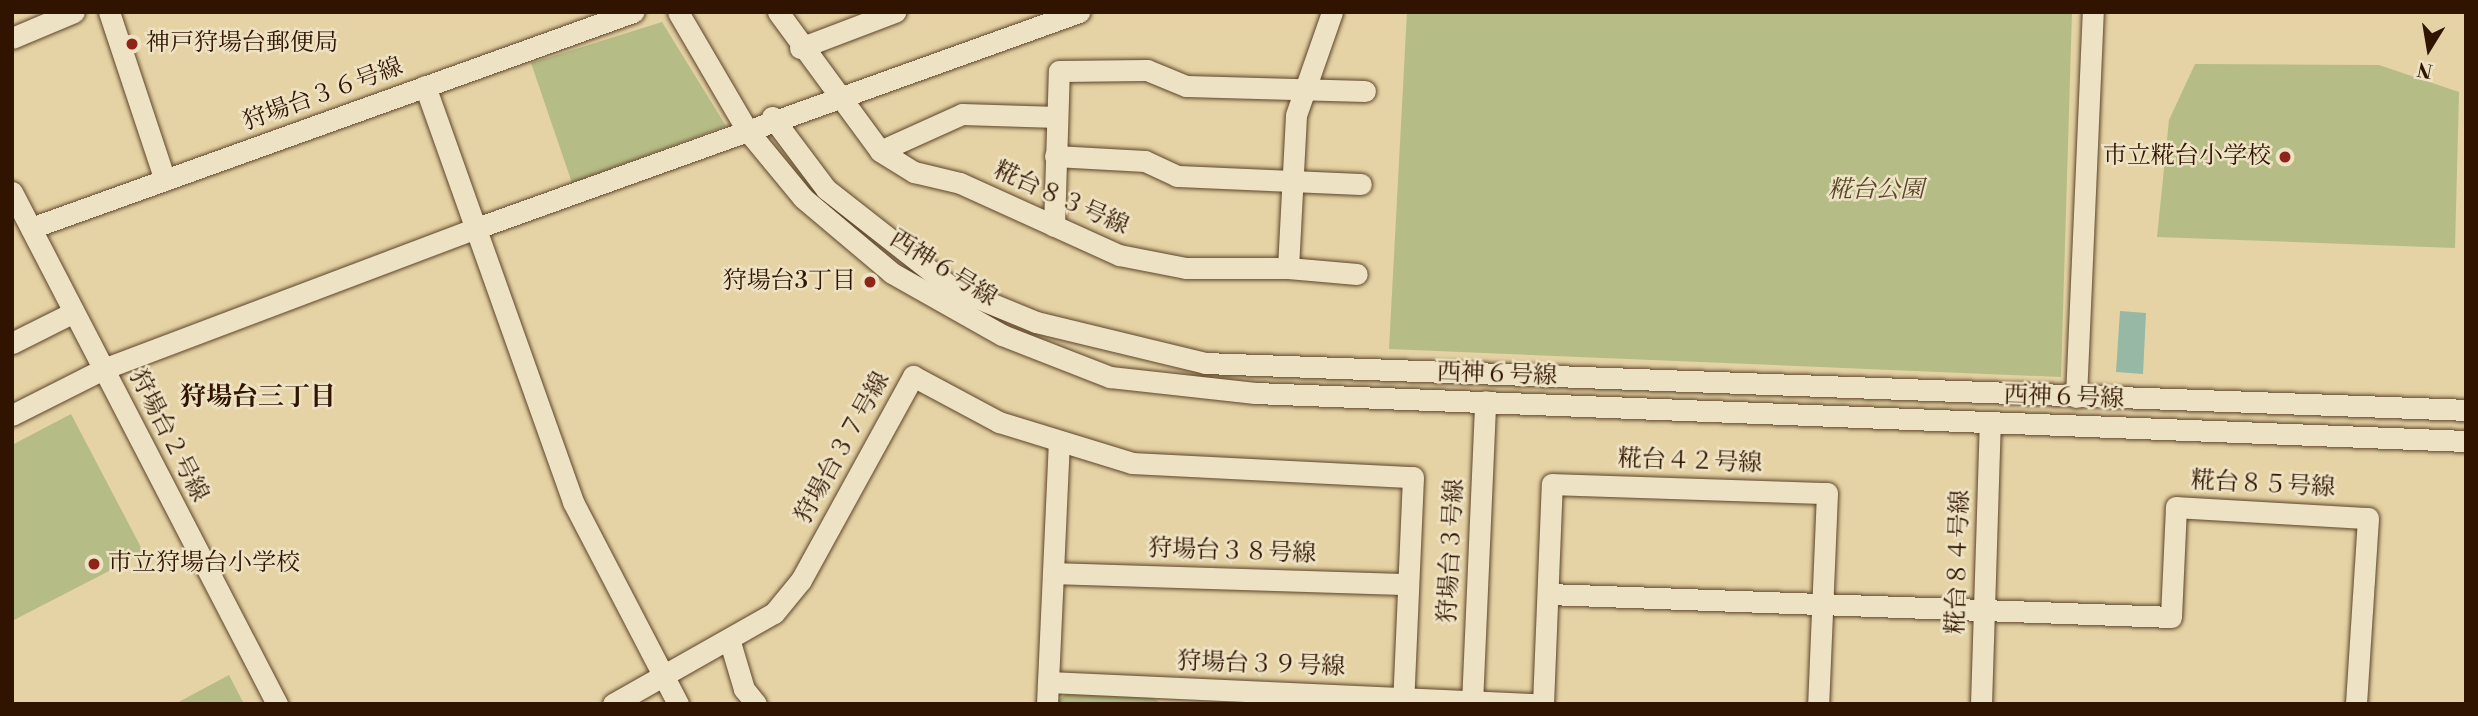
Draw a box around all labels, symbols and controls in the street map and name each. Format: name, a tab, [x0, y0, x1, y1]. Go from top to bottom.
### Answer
north arrow	[2394, 14, 2464, 84]
place label: 神戸狩場台郵便局	[146, 30, 338, 58]
marker: 神戸狩場台郵便局	[124, 36, 140, 52]
street label: 狩場台３６号線	[239, 53, 407, 137]
text: N	[2415, 56, 2435, 83]
place label: 市立糀台小学校	[2103, 143, 2271, 171]
marker: 市立糀台小学校	[2277, 149, 2293, 165]
street label: 糀台８３号線	[989, 157, 1133, 241]
park label: 糀台公園	[1828, 177, 1924, 205]
street label: 西神６号線	[884, 225, 1002, 313]
place label: 狩場台3丁目	[723, 268, 856, 296]
marker: 狩場台3丁目	[862, 274, 878, 290]
street label: 西神６号線	[1437, 359, 1557, 391]
street label: 狩場台２号線	[122, 365, 214, 507]
street label: 狩場台３７号線	[790, 368, 896, 528]
district label: 狩場台三丁目	[180, 382, 336, 414]
street label: 西神６号線	[2004, 382, 2124, 414]
street label: 糀台４２号線	[1618, 445, 1762, 479]
street label: 糀台８５号線	[2190, 467, 2336, 503]
street label: 狩場台３号線	[1434, 478, 1470, 624]
street label: 糀台８４号線	[1942, 490, 1976, 634]
street label: 狩場台３８号線	[1148, 535, 1316, 569]
place label: 市立狩場台小学校	[108, 550, 300, 578]
marker: 市立狩場台小学校	[86, 556, 102, 572]
street label: 狩場台３９号線	[1177, 648, 1345, 682]

